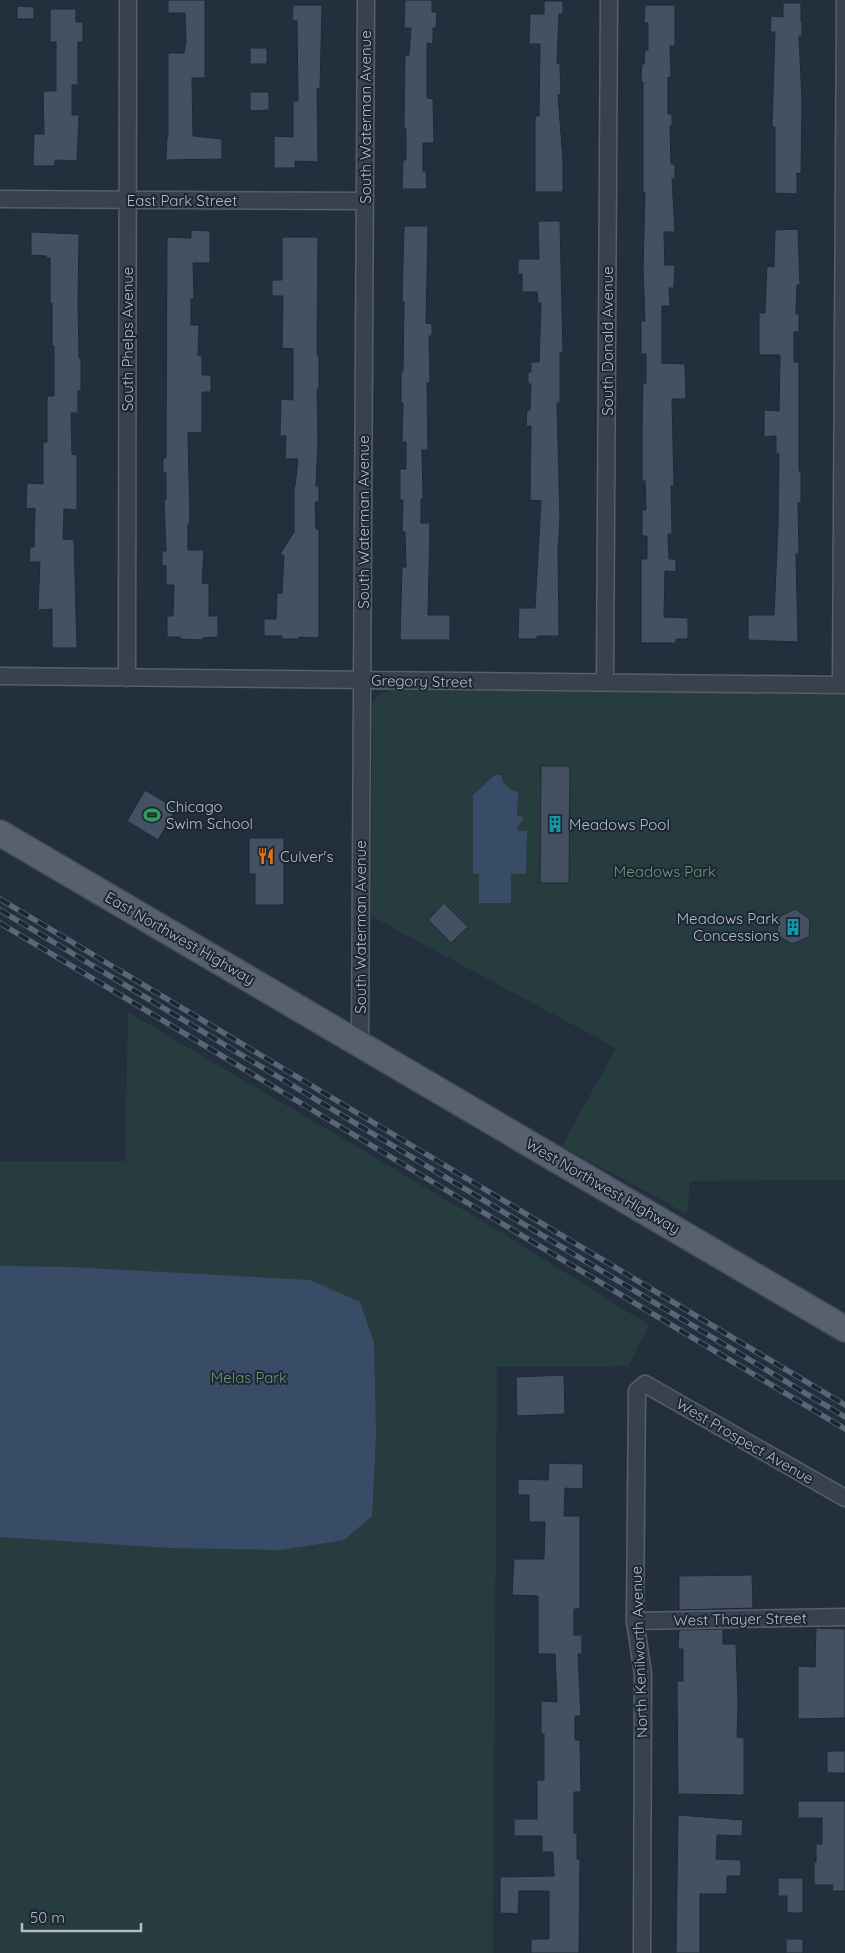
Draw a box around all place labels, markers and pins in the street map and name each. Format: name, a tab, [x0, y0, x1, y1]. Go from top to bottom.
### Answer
place label: Chicago Swim School	[166, 797, 253, 833]
sports icon: Chicago Swim School	[142, 805, 162, 825]
building icon: Meadows Pool	[545, 814, 565, 834]
place label: Meadows Pool	[569, 815, 670, 834]
restaurant icon: Culver's	[256, 846, 276, 866]
place label: Culver's	[280, 847, 333, 866]
place label: Meadows Park Concessions	[677, 909, 779, 945]
building icon: Meadows Park Concessions	[783, 917, 803, 937]

